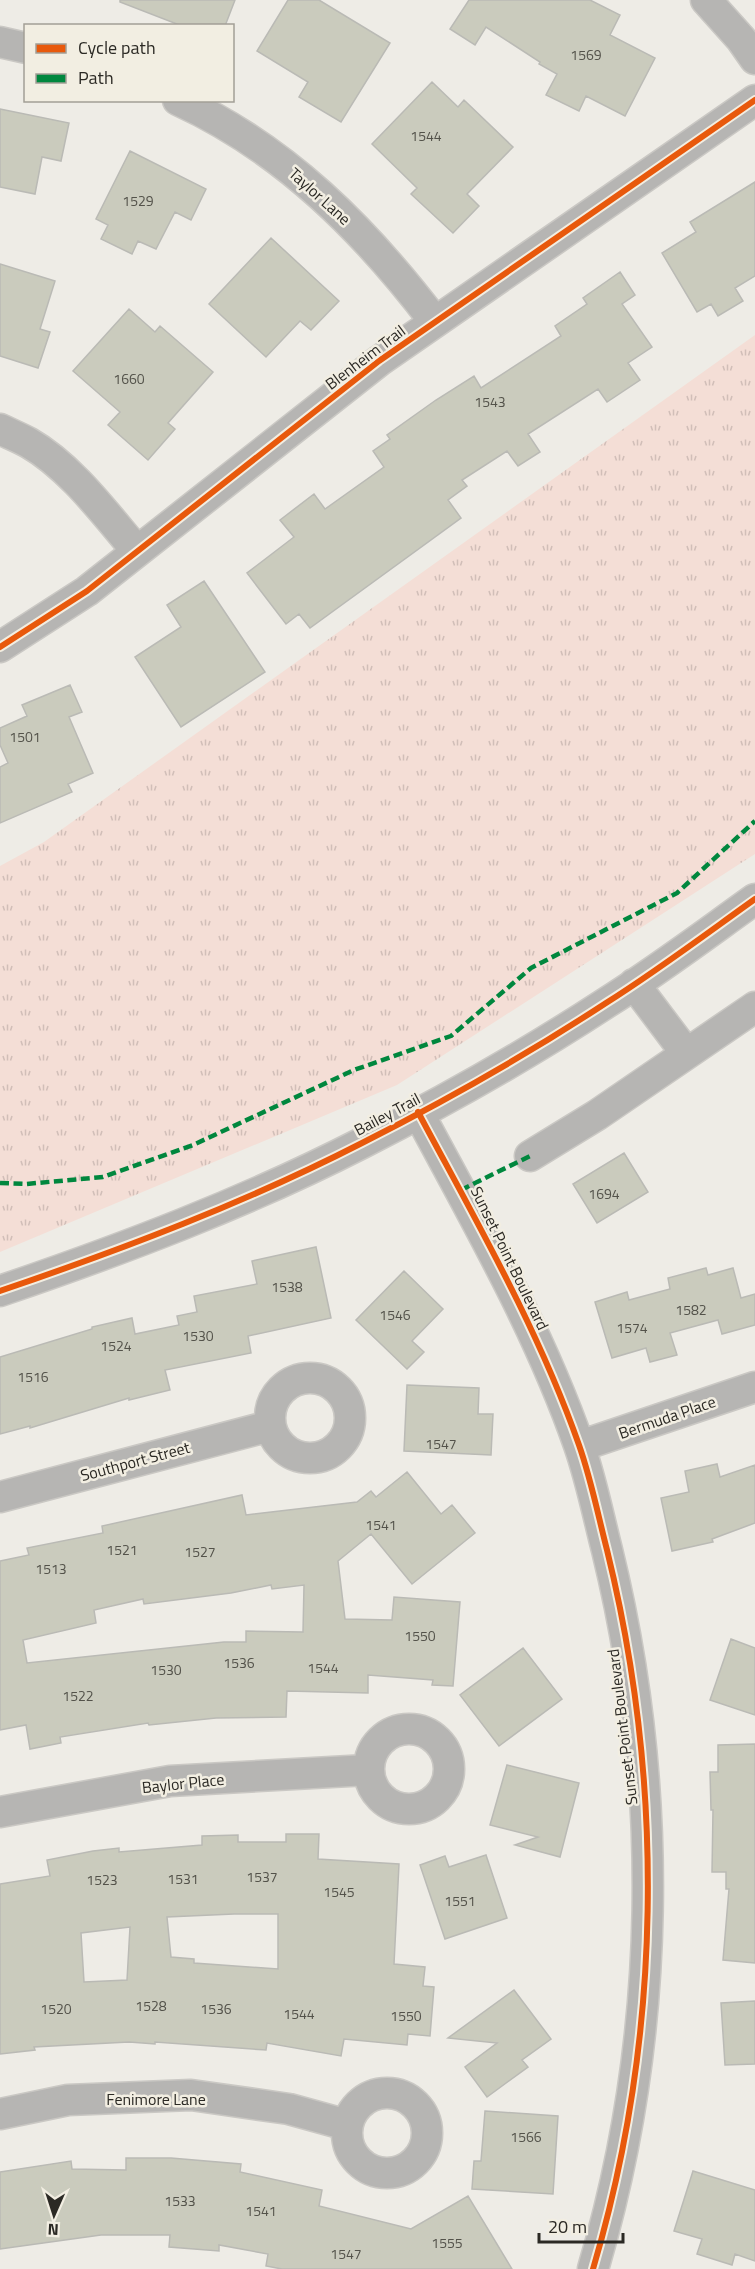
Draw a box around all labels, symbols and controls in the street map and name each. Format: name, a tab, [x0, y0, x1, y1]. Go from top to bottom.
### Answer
legend	[24, 24, 234, 102]
text: Cycle path	[78, 34, 156, 61]
house number: 1569	[570, 44, 602, 65]
text: Path	[78, 64, 114, 91]
house number: 1544	[410, 125, 442, 146]
street label: Taylor Lane	[284, 162, 356, 230]
house number: 1529	[122, 190, 154, 211]
street label: Blenheim Trail	[320, 319, 410, 395]
house number: 1660	[113, 368, 145, 389]
house number: 1543	[474, 391, 506, 412]
house number: 1501	[9, 726, 41, 747]
street label: Bailey Trail	[350, 1086, 424, 1142]
street label: Sunset Point Boulevard	[465, 1182, 555, 1334]
house number: 1694	[588, 1183, 620, 1204]
house number: 1538	[271, 1276, 303, 1297]
house number: 1582	[675, 1299, 707, 1320]
house number: 1546	[379, 1304, 411, 1325]
house number: 1574	[616, 1317, 648, 1338]
house number: 1530	[182, 1325, 214, 1346]
house number: 1524	[100, 1335, 132, 1356]
house number: 1516	[17, 1366, 49, 1387]
street label: Bermuda Place	[615, 1389, 719, 1445]
house number: 1547	[425, 1433, 457, 1454]
street label: Southport Street	[78, 1435, 193, 1487]
house number: 1541	[365, 1514, 397, 1535]
house number: 1521	[106, 1539, 138, 1560]
house number: 1527	[184, 1541, 216, 1562]
house number: 1513	[35, 1558, 67, 1579]
house number: 1550	[404, 1625, 436, 1646]
street label: Sunset Point Boulevard	[601, 1647, 643, 1807]
house number: 1536	[223, 1652, 255, 1673]
house number: 1544	[307, 1657, 339, 1678]
house number: 1530	[150, 1659, 182, 1680]
house number: 1522	[62, 1685, 94, 1706]
street label: Baylor Place	[141, 1767, 225, 1799]
house number: 1537	[246, 1866, 278, 1887]
house number: 1531	[167, 1868, 199, 1889]
house number: 1523	[86, 1869, 118, 1890]
house number: 1545	[323, 1881, 355, 1902]
house number: 1551	[444, 1890, 476, 1911]
house number: 1528	[135, 1995, 167, 2016]
house number: 1520	[40, 1998, 72, 2019]
house number: 1536	[200, 1998, 232, 2019]
house number: 1544	[283, 2003, 315, 2024]
house number: 1550	[390, 2005, 422, 2026]
street label: Fenimore Lane	[106, 2087, 206, 2111]
house number: 1566	[510, 2126, 542, 2147]
north arrow	[24, 2185, 84, 2245]
house number: 1533	[164, 2190, 196, 2211]
house number: 1541	[245, 2200, 277, 2221]
scale bar	[539, 2206, 623, 2244]
text: 20 m	[548, 2213, 587, 2240]
text: N	[47, 2218, 59, 2242]
house number: 1555	[431, 2232, 463, 2253]
house number: 1547	[330, 2243, 362, 2264]

